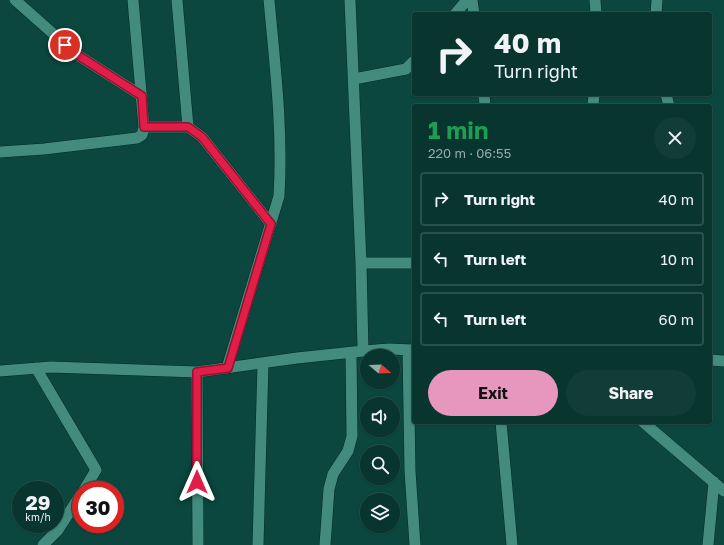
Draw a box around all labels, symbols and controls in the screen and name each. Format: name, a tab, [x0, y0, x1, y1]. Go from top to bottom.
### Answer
text: 40 m	[494, 26, 561, 59]
pin	[48, 28, 82, 62]
icon: right	[428, 28, 480, 80]
icon: arrive	[54, 34, 76, 56]
text: Turn right	[494, 60, 578, 82]
text: 1 min	[428, 115, 488, 144]
button: close	[654, 117, 696, 159]
text: 220 m · 06:55	[428, 145, 511, 161]
icon: right	[430, 188, 452, 210]
text: Turn right	[464, 190, 535, 208]
text: 40 m	[659, 190, 694, 208]
icon: left	[430, 248, 452, 270]
text: Turn left	[464, 250, 526, 268]
text: 10 m	[660, 250, 694, 268]
icon: left	[430, 308, 452, 330]
text: Turn left	[464, 310, 526, 328]
text: 60 m	[659, 310, 694, 328]
north arrow	[360, 349, 400, 389]
map controls	[360, 349, 400, 533]
button: Exit	[428, 370, 558, 416]
button: Share	[566, 370, 696, 416]
button: sound	[360, 397, 400, 437]
button: search	[360, 445, 400, 485]
position arrow	[176, 461, 218, 503]
speed limit sign: 30	[72, 481, 124, 533]
text: 29	[26, 490, 50, 514]
button: layers	[360, 493, 400, 533]
text: km/h	[25, 511, 51, 523]

